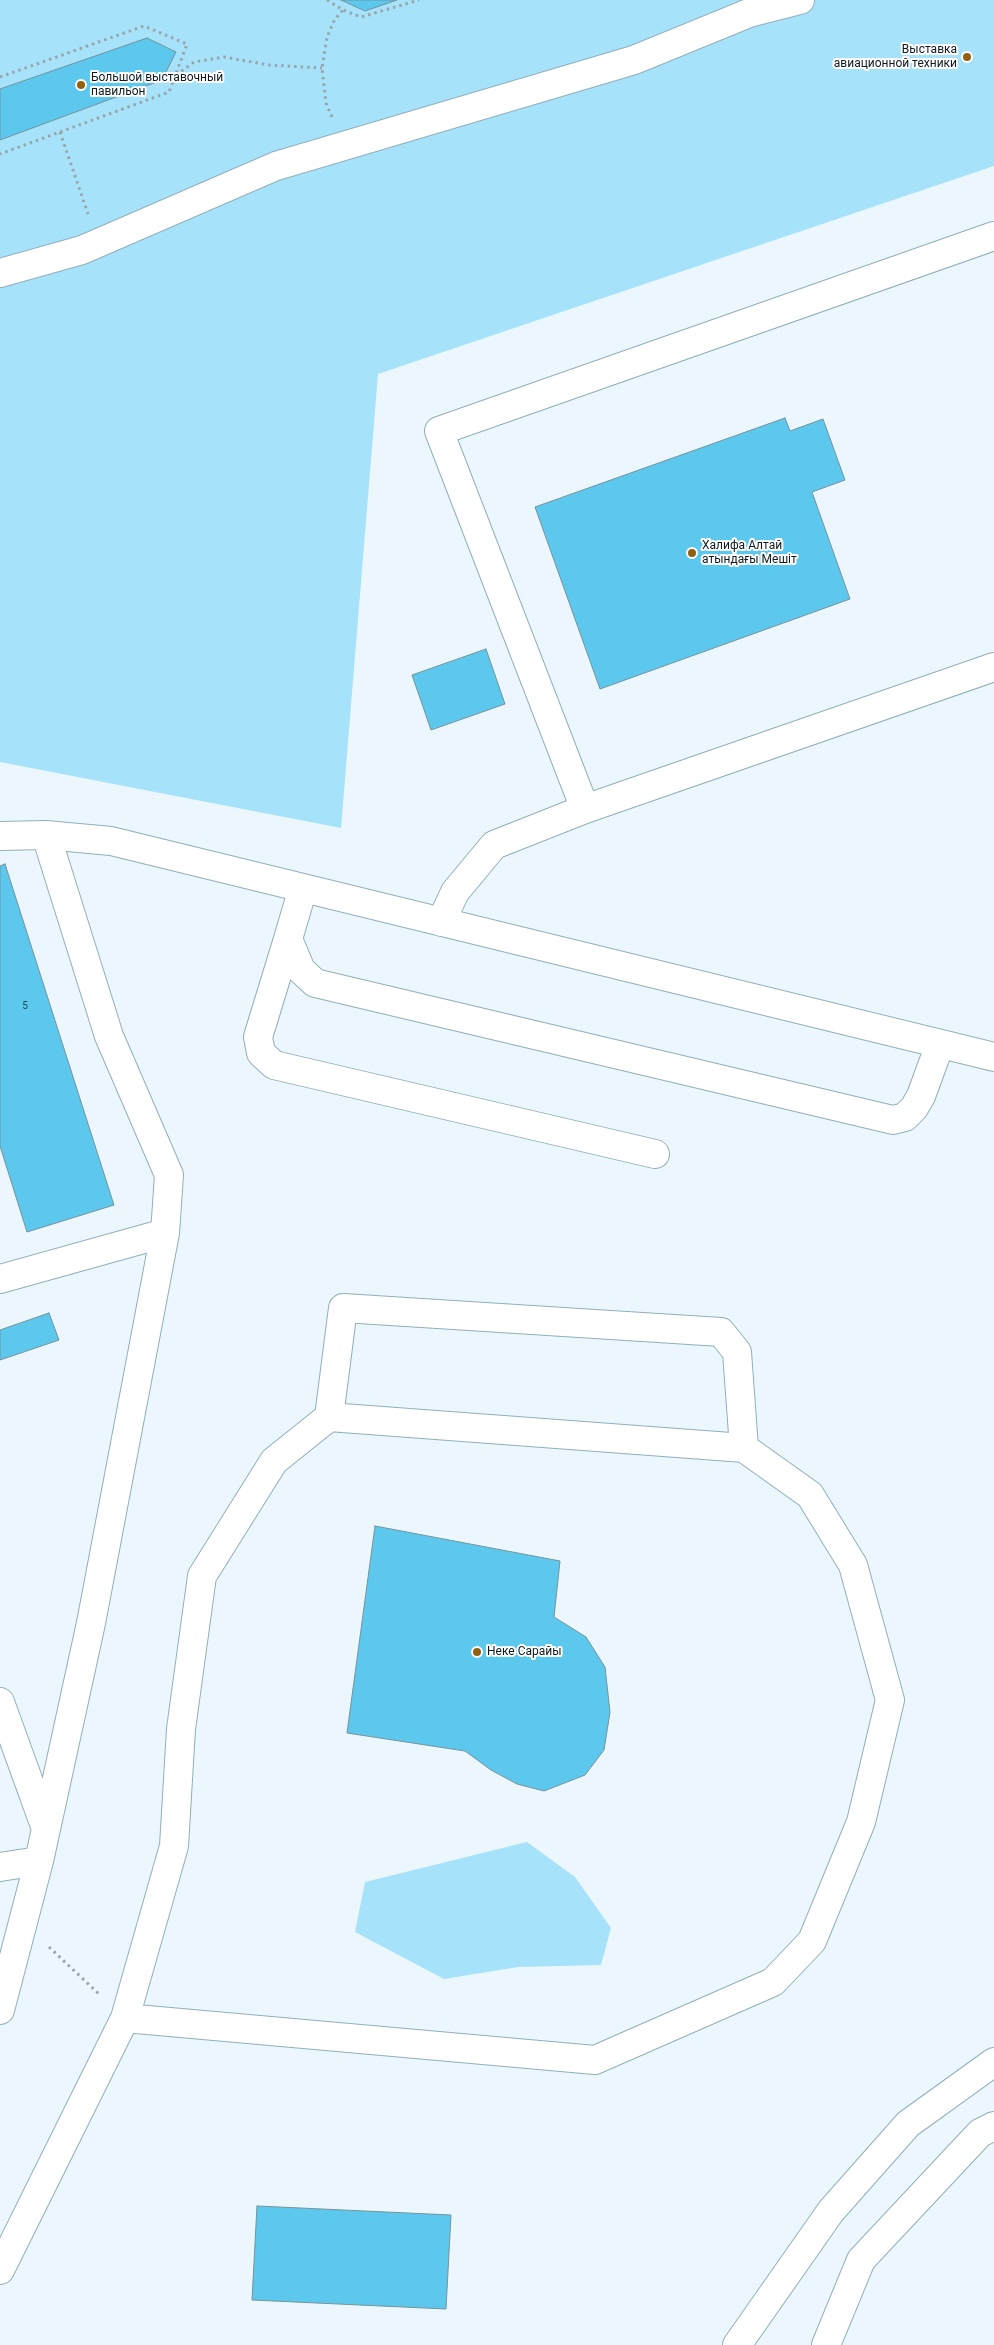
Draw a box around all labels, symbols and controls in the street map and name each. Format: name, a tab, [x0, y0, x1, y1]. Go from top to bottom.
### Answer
place label: Выставка авиационной техники	[834, 43, 957, 71]
marker: Выставка авиационной техники	[961, 51, 973, 63]
place label: Большой выставочный павильон	[91, 71, 223, 99]
marker: Большой выставочный павильон	[75, 79, 87, 91]
place label: Халифа Алтай атындағы Мешіт	[702, 539, 797, 567]
marker: Халифа Алтай атындағы Мешіт	[686, 547, 698, 559]
house number: 5	[22, 1000, 28, 1012]
place label: Неке Сарайы	[487, 1645, 562, 1659]
marker: Неке Сарайы	[471, 1646, 483, 1658]

